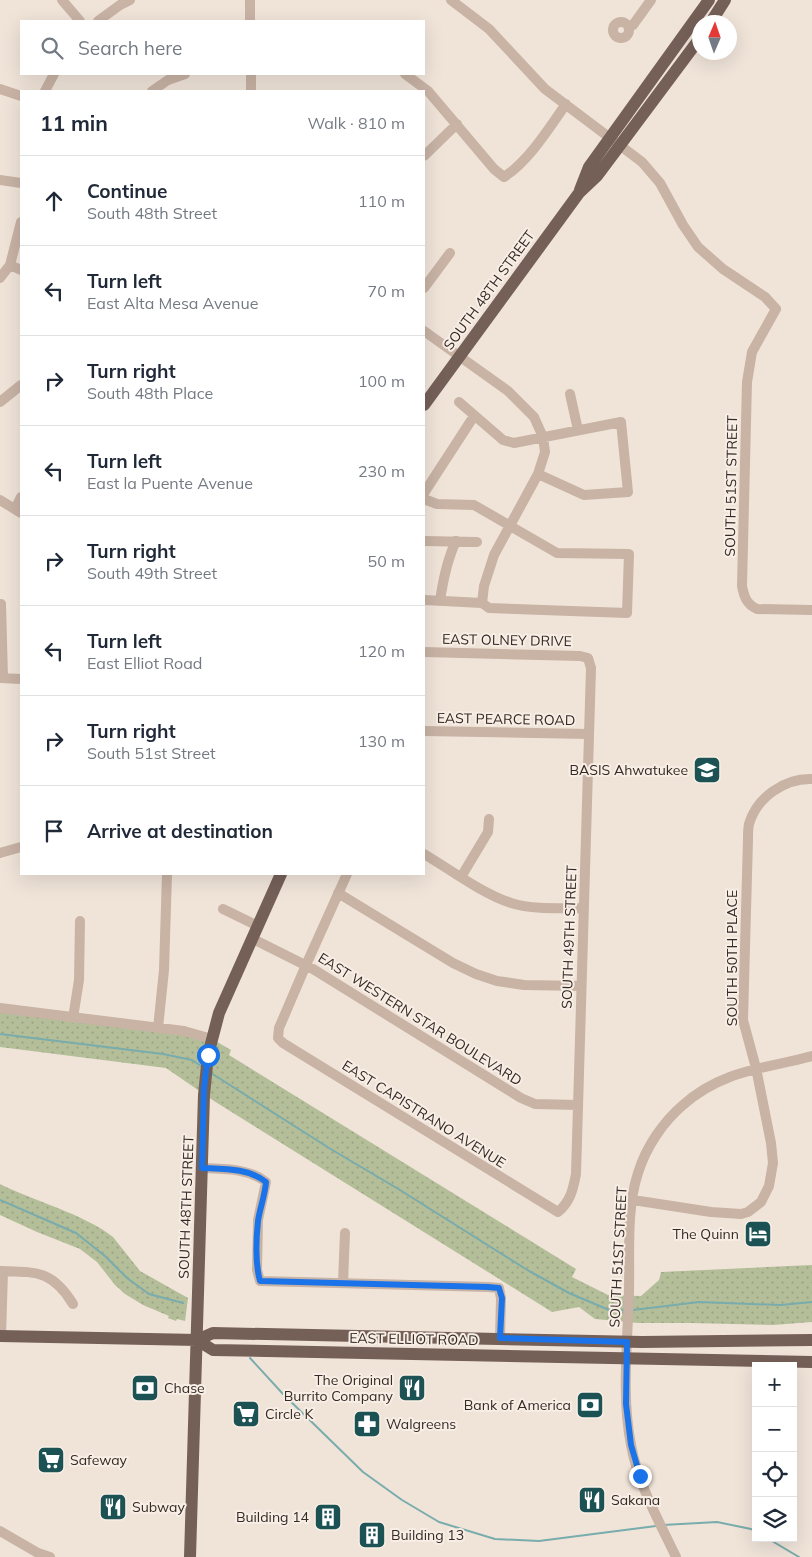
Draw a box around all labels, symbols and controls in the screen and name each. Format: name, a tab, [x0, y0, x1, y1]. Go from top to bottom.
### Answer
north arrow	[692, 15, 737, 60]
search box	[20, 20, 425, 75]
icon: search	[38, 34, 66, 62]
text: Search here	[78, 36, 182, 60]
text: 11 min	[40, 110, 108, 136]
text: Walk · 810 m	[307, 113, 405, 133]
text: Continue	[87, 179, 167, 203]
icon: ahead	[40, 187, 68, 215]
text: 110 m	[358, 191, 405, 211]
text: South 48th Street	[87, 203, 217, 223]
street label: SOUTH 48TH STREET	[440, 226, 539, 353]
text: Turn left	[87, 269, 162, 293]
icon: left	[40, 277, 68, 305]
text: 70 m	[368, 281, 405, 301]
text: East Alta Mesa Avenue	[87, 293, 258, 313]
text: Turn right	[87, 359, 176, 383]
icon: right	[40, 367, 68, 395]
text: 100 m	[358, 371, 405, 391]
text: South 48th Place	[87, 383, 213, 403]
street label: SOUTH 51ST STREET	[721, 415, 741, 557]
text: Turn left	[87, 449, 162, 473]
icon: left	[40, 457, 68, 485]
text: 230 m	[358, 461, 405, 481]
text: East la Puente Avenue	[87, 473, 253, 493]
text: Turn right	[87, 539, 176, 563]
icon: right	[40, 547, 68, 575]
text: 50 m	[368, 551, 405, 571]
text: South 49th Street	[87, 563, 217, 583]
text: Turn left	[87, 629, 162, 653]
street label: EAST OLNEY DRIVE	[442, 630, 572, 650]
icon: left	[40, 637, 68, 665]
text: 120 m	[358, 641, 405, 661]
text: East Elliot Road	[87, 653, 202, 673]
street label: EAST PEARCE ROAD	[437, 709, 575, 729]
text: Turn right	[87, 719, 176, 743]
icon: right	[40, 727, 68, 755]
text: 130 m	[358, 731, 405, 751]
text: South 51st Street	[87, 743, 216, 763]
school or university icon: BASIS Ahwatukee	[692, 755, 722, 785]
place label: BASIS Ahwatukee	[570, 761, 688, 779]
icon: arrive	[40, 817, 68, 845]
text: Arrive at destination	[87, 819, 273, 843]
street label: SOUTH 49TH STREET	[557, 864, 581, 1009]
street label: SOUTH 50TH PLACE	[723, 890, 741, 1026]
street label: EAST WESTERN STAR BOULEVARD	[315, 949, 525, 1089]
route start	[197, 1044, 220, 1067]
street label: EAST CAPISTRANO AVENUE	[339, 1056, 509, 1172]
street label: SOUTH 48TH STREET	[174, 1134, 198, 1279]
street label: SOUTH 51ST STREET	[605, 1185, 631, 1328]
hotel icon: The Quinn	[743, 1219, 773, 1249]
place label: The Quinn	[672, 1225, 739, 1243]
street label: EAST ELLIOT ROAD	[349, 1329, 479, 1349]
map controls	[752, 1362, 797, 1542]
button: +	[752, 1362, 797, 1407]
place label: The Original Burrito Company	[284, 1371, 394, 1405]
bank icon: Chase	[130, 1373, 160, 1403]
restaurant icon: The Original Burrito Company	[397, 1373, 427, 1403]
place label: Chase	[164, 1379, 205, 1397]
bank icon: Bank of America	[575, 1390, 605, 1420]
place label: Bank of America	[464, 1396, 571, 1414]
supermarket icon: Circle K	[231, 1399, 261, 1429]
place label: Circle K	[265, 1405, 314, 1423]
button: −	[752, 1407, 797, 1452]
pharmacy icon: Walgreens	[352, 1409, 382, 1439]
place label: Walgreens	[386, 1415, 456, 1433]
supermarket icon: Safeway	[36, 1445, 66, 1475]
place label: Safeway	[70, 1451, 128, 1469]
button: locate	[752, 1452, 797, 1497]
route end	[629, 1465, 652, 1488]
restaurant icon: Sakana	[577, 1485, 607, 1515]
place label: Sakana	[611, 1491, 660, 1509]
restaurant icon: Subway	[98, 1492, 128, 1522]
button: layers	[752, 1497, 797, 1542]
place label: Subway	[132, 1498, 185, 1516]
building icon: Building 14	[313, 1502, 343, 1532]
place label: Building 14	[236, 1508, 310, 1526]
building icon: Building 13	[357, 1520, 387, 1550]
place label: Building 13	[391, 1526, 464, 1544]

